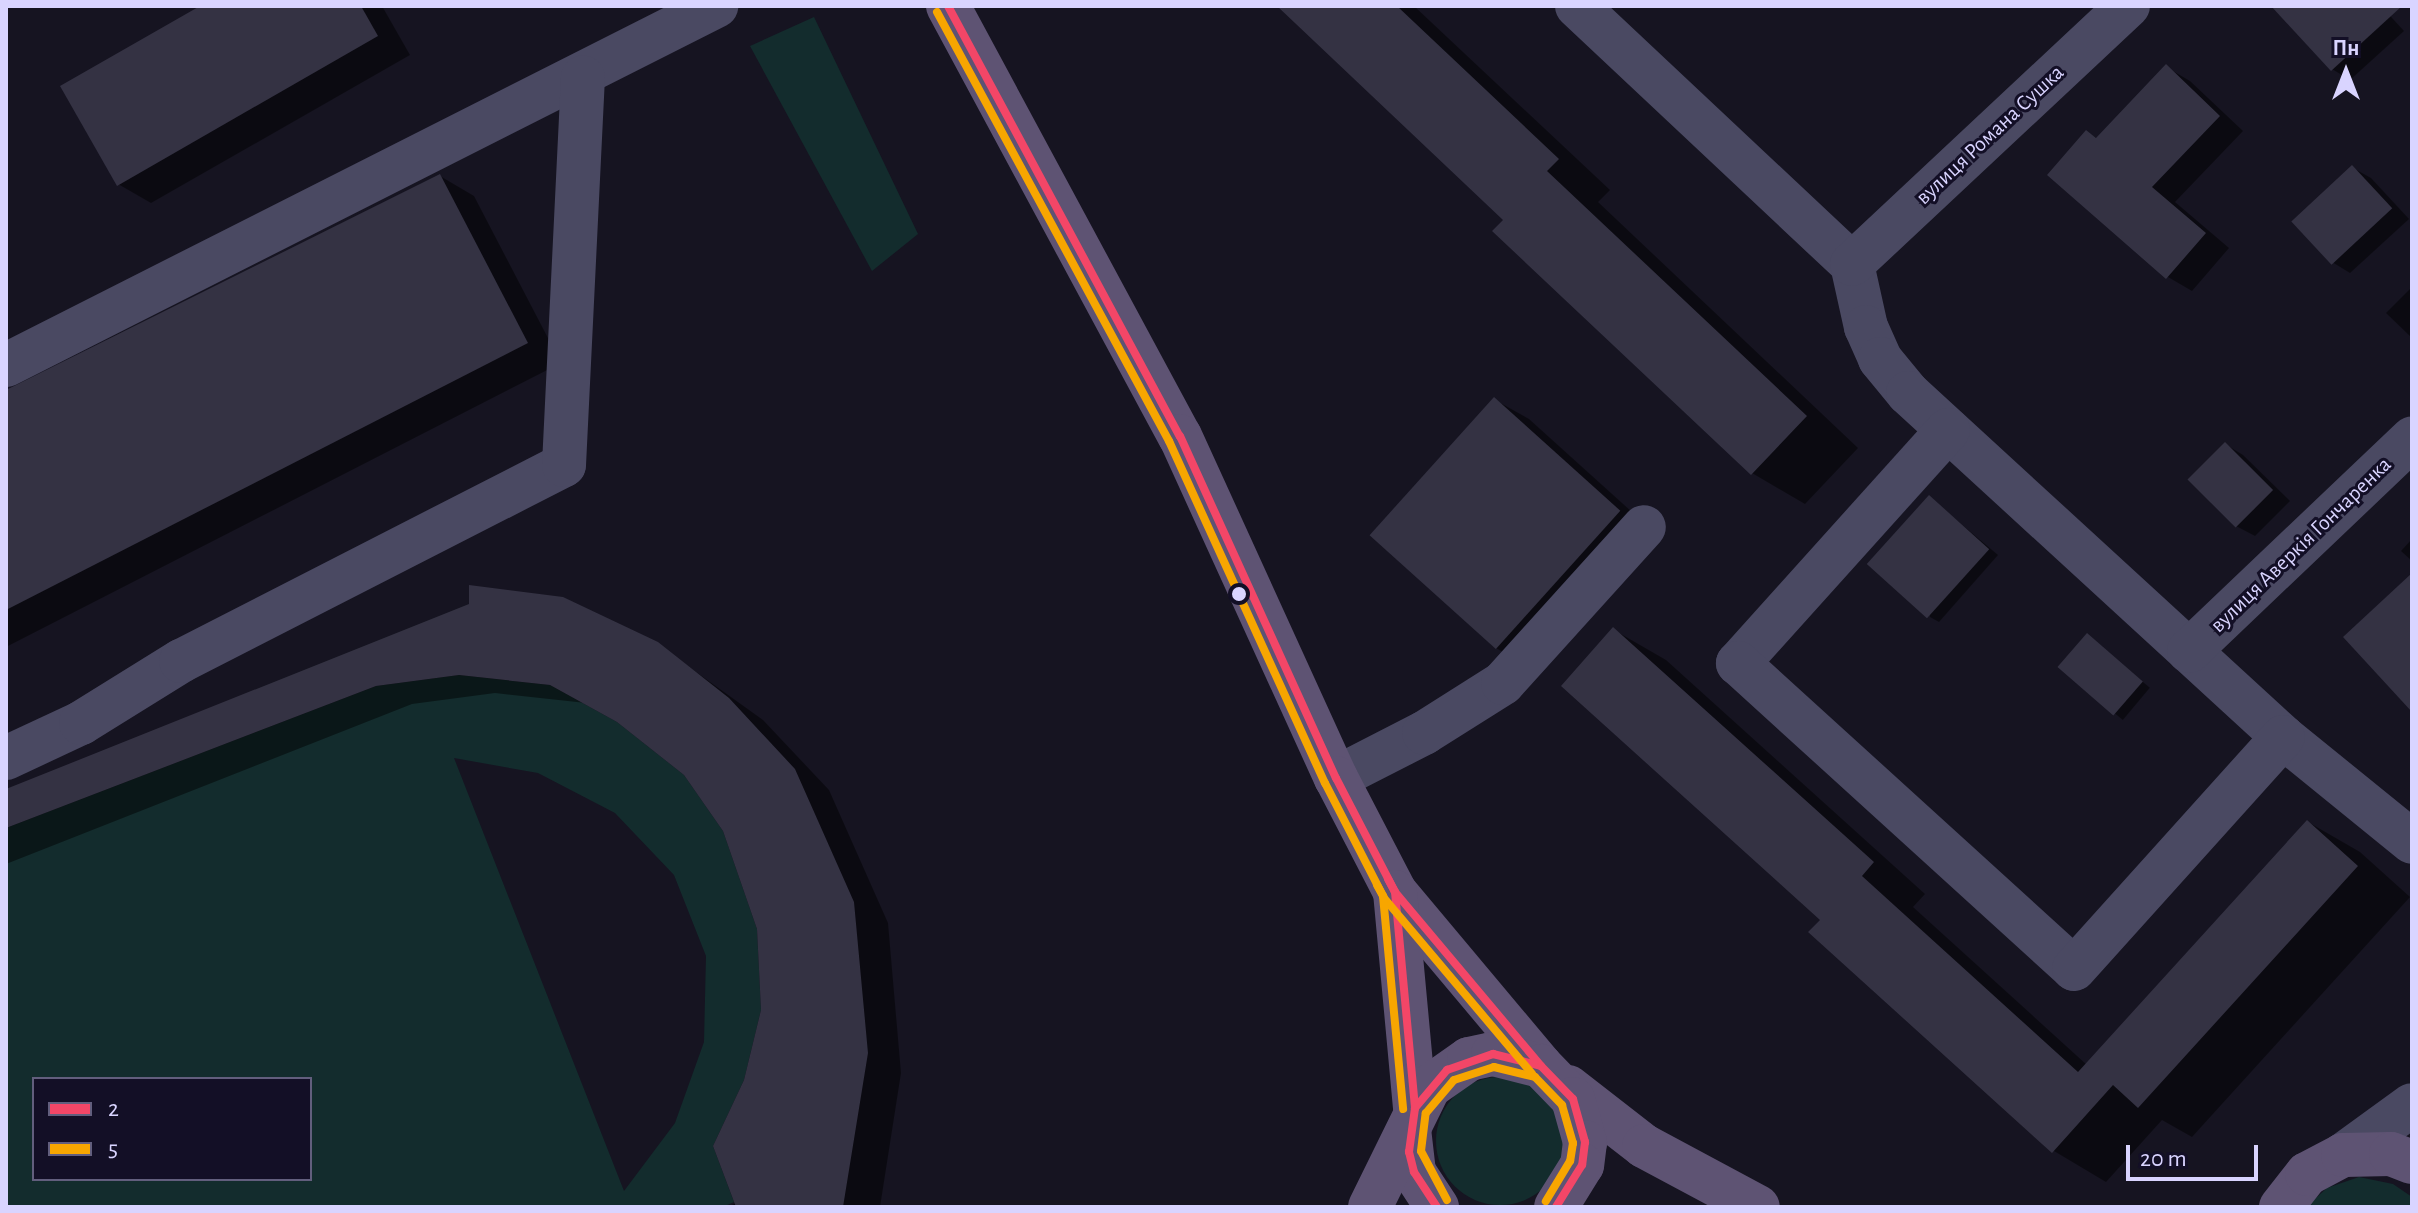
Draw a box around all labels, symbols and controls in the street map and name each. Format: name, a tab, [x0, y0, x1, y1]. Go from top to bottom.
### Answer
north arrow	[2306, 32, 2386, 112]
text: Пн	[2333, 37, 2359, 59]
street label: вулиця Романа Сушка	[1910, 60, 2070, 210]
street label: вулиця Аверкія Гончаренка	[2205, 452, 2397, 638]
unlabelled marker	[1231, 586, 1247, 602]
legend	[32, 1077, 312, 1181]
text: 2	[108, 1097, 119, 1121]
scale bar	[2130, 1129, 2262, 1179]
text: 5	[108, 1137, 118, 1161]
text: 20 m	[2140, 1147, 2187, 1171]

